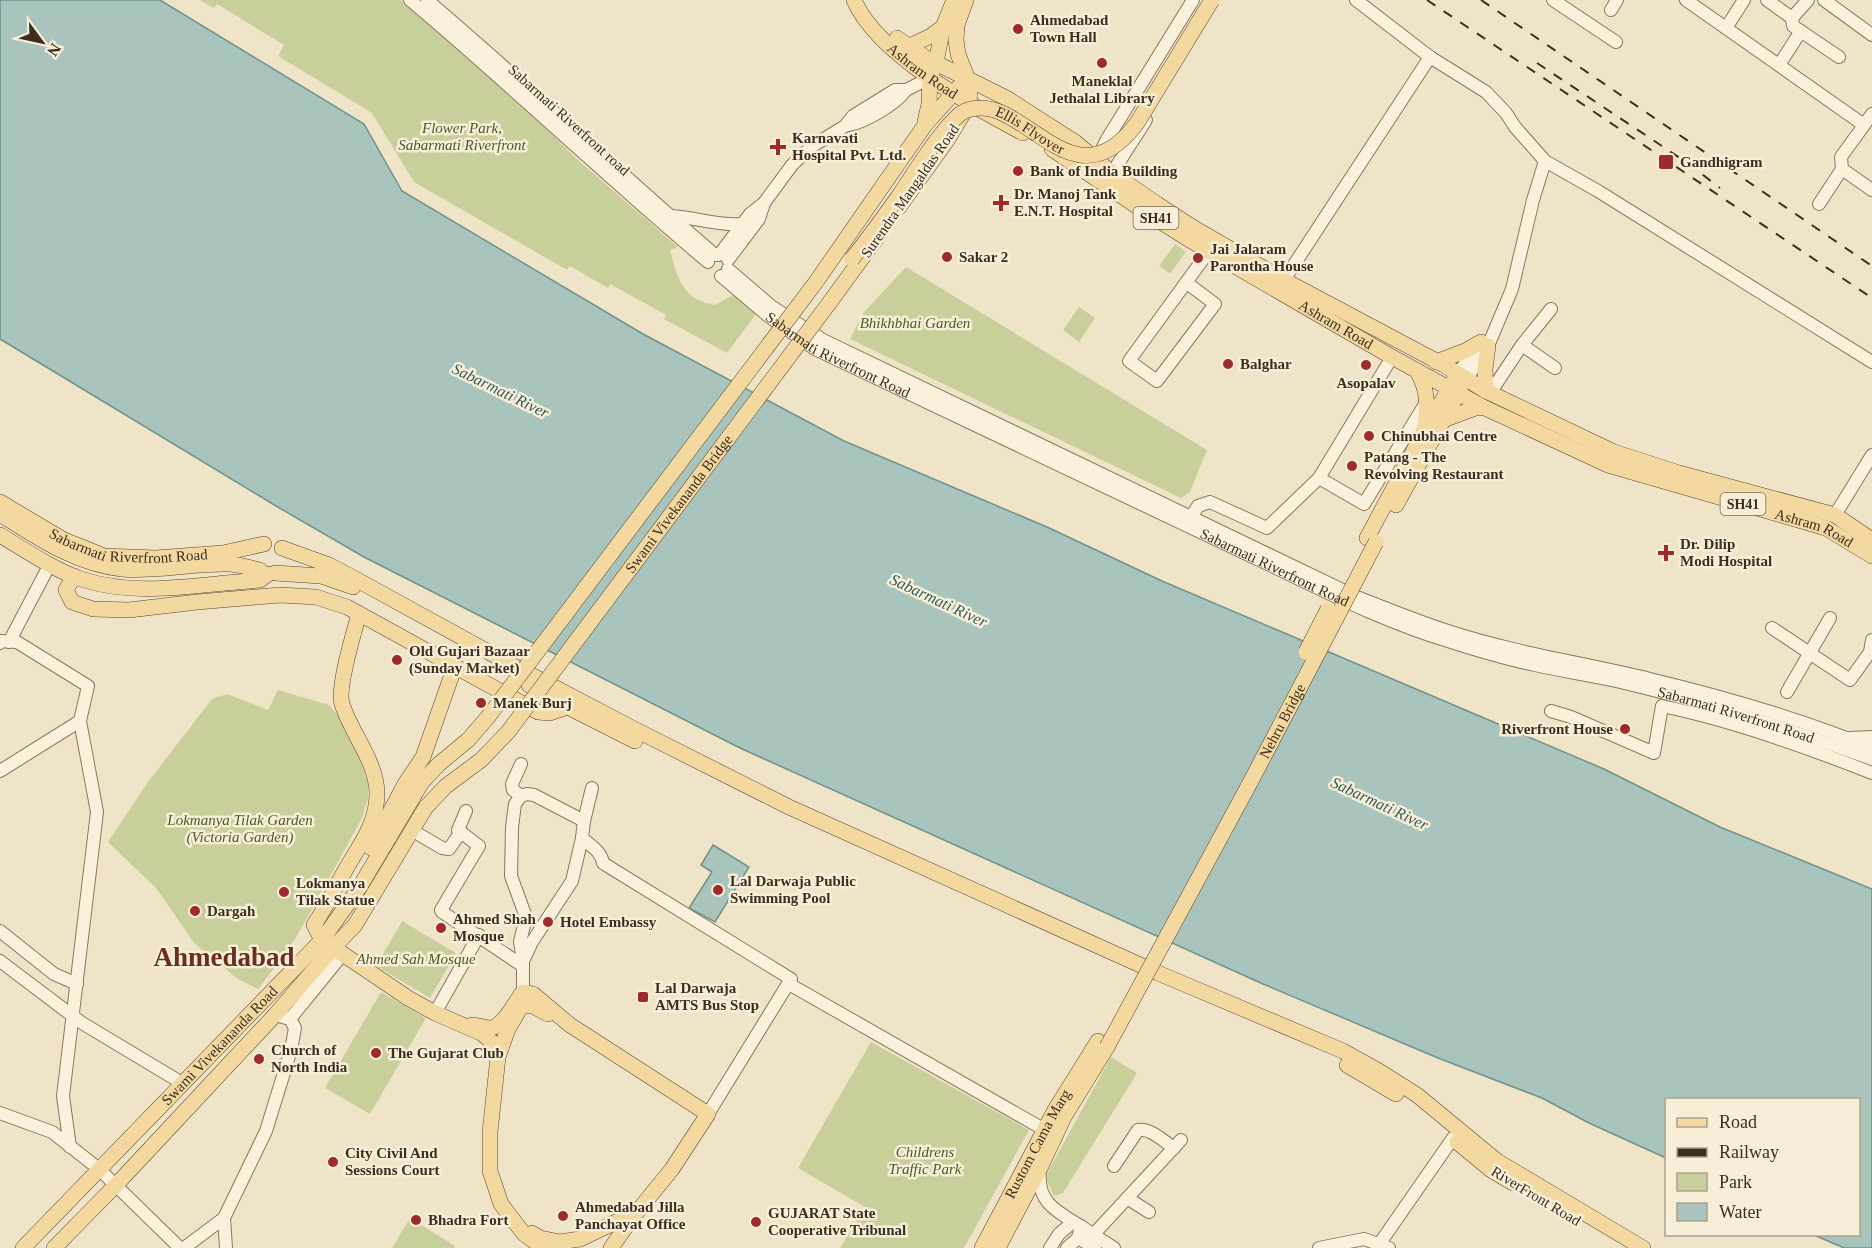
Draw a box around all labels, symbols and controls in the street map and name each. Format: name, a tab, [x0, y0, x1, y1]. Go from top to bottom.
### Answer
north arrow	[12, 12, 72, 72]
place label: Ahmedabad Town Hall	[1030, 12, 1109, 45]
marker: Ahmedabad Town Hall	[1011, 22, 1025, 36]
text: N	[44, 40, 64, 60]
street label: Ashram Road	[884, 40, 961, 102]
marker: Maneklal Jethalal Library	[1095, 56, 1109, 70]
street label: Sabarmati Riverfront road	[505, 61, 633, 179]
place label: Maneklal Jethalal Library	[1049, 73, 1155, 106]
street label: Ellis Flyover	[993, 103, 1067, 157]
park label: Flower Park, Sabarmati Riverfront	[398, 120, 527, 153]
street label: Surendra Mangaldas Road	[858, 121, 962, 261]
place label: Karnavati Hospital Pvt. Ltd.	[792, 130, 906, 163]
marker: Karnavati Hospital Pvt. Ltd.	[769, 138, 787, 156]
marker: Gandhigram	[1657, 153, 1675, 171]
place label: Gandhigram	[1680, 154, 1763, 170]
place label: Bank of India Building	[1030, 163, 1178, 179]
marker: Bank of India Building	[1011, 164, 1025, 178]
place label: Dr. Manoj Tank E.N.T. Hospital	[1014, 186, 1117, 219]
marker: Dr. Manoj Tank E.N.T. Hospital	[992, 194, 1010, 212]
road number: SH41	[1134, 207, 1178, 229]
place label: Jai Jalaram Parontha House	[1210, 241, 1314, 274]
place label: Sakar 2	[959, 249, 1008, 265]
marker: Sakar 2	[940, 250, 954, 264]
marker: Jai Jalaram Parontha House	[1191, 251, 1205, 265]
street label: Ashram Road	[1296, 297, 1376, 353]
street label: Sabarmati Riverfront Road	[763, 309, 913, 401]
park label: Bhikhbhai Garden	[860, 315, 970, 331]
place label: Balghar	[1240, 356, 1292, 372]
marker: Balghar	[1221, 357, 1235, 371]
marker: Asopalav	[1359, 358, 1373, 372]
water label: Sabarmati River	[450, 360, 553, 422]
place label: Asopalav	[1336, 375, 1396, 391]
place label: Chinubhai Centre	[1381, 428, 1497, 444]
marker: Chinubhai Centre	[1362, 429, 1376, 443]
street label: Swami Vivekananda Bridge	[622, 432, 736, 576]
place label: Patang - The Revolving Restaurant	[1364, 449, 1504, 482]
marker: Patang - The Revolving Restaurant	[1345, 459, 1359, 473]
road number: SH41	[1720, 493, 1766, 515]
street label: Ashram Road	[1773, 506, 1856, 551]
street label: Sabarmati Riverfront Road	[46, 525, 209, 566]
street label: Sabarmati Riverfront Road	[1198, 525, 1352, 610]
place label: Dr. Dilip Modi Hospital	[1680, 536, 1772, 569]
marker: Dr. Dilip Modi Hospital	[1657, 544, 1675, 562]
water label: Sabarmati River	[887, 570, 991, 631]
place label: Old Gujari Bazaar (Sunday Market)	[409, 643, 530, 677]
marker: Old Gujari Bazaar (Sunday Market)	[390, 653, 404, 667]
street label: Nehru Bridge	[1256, 681, 1309, 761]
street label: Sabarmati Riverfront Road	[1656, 684, 1817, 746]
place label: Manek Burj	[493, 695, 572, 711]
marker: Manek Burj	[474, 696, 488, 710]
place label: Riverfront House	[1501, 721, 1613, 737]
marker: Riverfront House	[1618, 722, 1632, 736]
water label: Sabarmati River	[1328, 773, 1432, 834]
park label: Lokmanya Tilak Garden (Victoria Garden)	[166, 812, 313, 846]
place label: Lal Darwaja Public Swimming Pool	[730, 873, 856, 906]
place label: Lokmanya Tilak Statue	[296, 875, 375, 908]
marker: Lal Darwaja Public Swimming Pool	[711, 883, 725, 897]
marker: Lokmanya Tilak Statue	[277, 885, 291, 899]
place label: Dargah	[207, 903, 256, 919]
marker: Dargah	[188, 904, 202, 918]
place label: Ahmed Shah Mosque	[453, 911, 537, 944]
place label: Hotel Embassy	[560, 914, 657, 930]
marker: Hotel Embassy	[541, 915, 555, 929]
marker: Ahmed Shah Mosque	[434, 921, 448, 935]
district label: Ahmedabad	[153, 942, 295, 972]
park label: Ahmed Sah Mosque	[355, 951, 476, 967]
place label: Lal Darwaja AMTS Bus Stop	[655, 980, 759, 1013]
street label: Swami Vivekananda Road	[158, 983, 281, 1108]
marker: Lal Darwaja AMTS Bus Stop	[636, 990, 650, 1004]
place label: Church of North India	[271, 1042, 348, 1075]
place label: The Gujarat Club	[388, 1045, 504, 1061]
marker: The Gujarat Club	[369, 1046, 383, 1060]
marker: Church of North India	[252, 1052, 266, 1066]
street label: Rustom Cama Marg	[1002, 1086, 1074, 1201]
legend	[1665, 1098, 1860, 1236]
text: Road	[1719, 1112, 1757, 1132]
text: Railway	[1719, 1142, 1779, 1162]
park label: Childrens Traffic Park	[889, 1144, 962, 1177]
place label: City Civil And Sessions Court	[345, 1145, 440, 1178]
marker: City Civil And Sessions Court	[326, 1155, 340, 1169]
street label: RiverFront Road	[1488, 1163, 1584, 1229]
text: Park	[1719, 1172, 1752, 1192]
place label: Ahmedabad Jilla Panchayat Office	[575, 1199, 686, 1232]
text: Water	[1719, 1202, 1762, 1222]
place label: GUJARAT State Cooperative Tribunal	[768, 1205, 906, 1238]
marker: Ahmedabad Jilla Panchayat Office	[556, 1209, 570, 1223]
place label: Bhadra Fort	[428, 1212, 508, 1228]
marker: Bhadra Fort	[409, 1213, 423, 1227]
marker: GUJARAT State Cooperative Tribunal	[749, 1215, 763, 1229]

